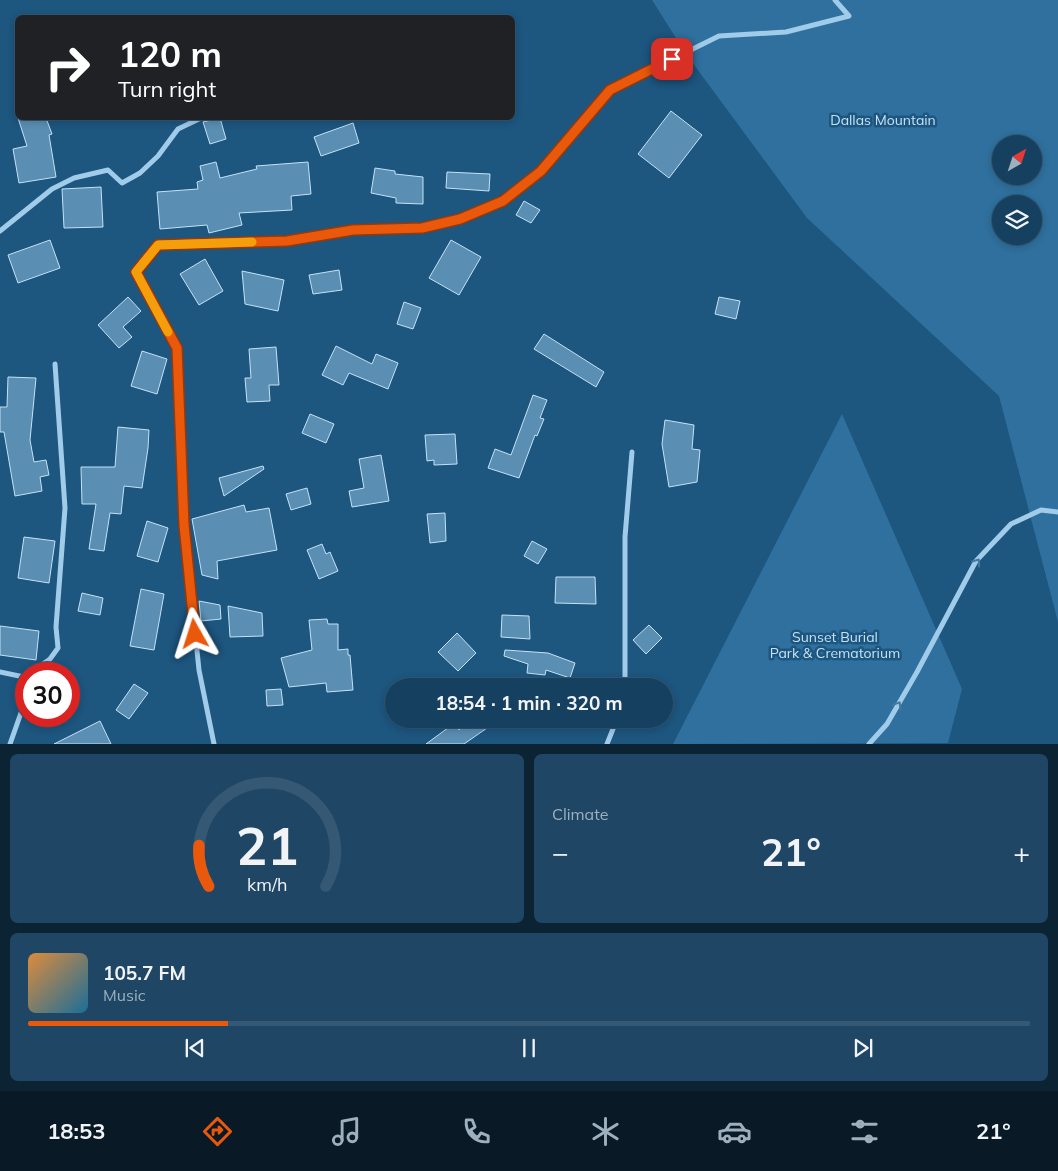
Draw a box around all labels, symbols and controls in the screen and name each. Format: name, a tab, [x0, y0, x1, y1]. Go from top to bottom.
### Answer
text: 120 m	[118, 32, 222, 76]
icon: right	[35, 35, 100, 100]
pin	[651, 38, 693, 80]
icon: arrive	[658, 45, 686, 73]
text: Turn right	[118, 75, 216, 103]
park label: Dallas Mountain	[830, 111, 936, 129]
north arrow	[992, 135, 1042, 185]
map controls	[992, 135, 1042, 245]
button: layers	[992, 195, 1042, 245]
one-way arrow	[971, 559, 980, 568]
position arrow	[168, 607, 220, 659]
park label: Sunset Burial Park & Crematorium	[770, 628, 900, 662]
speed limit sign: 30	[15, 662, 80, 727]
text: 18:54 · 1 min · 320 m	[435, 691, 623, 715]
one-way arrow	[892, 701, 902, 710]
text: Climate	[552, 804, 608, 824]
text: 21	[236, 813, 298, 878]
text: 21°	[761, 828, 821, 876]
text: −	[552, 835, 569, 870]
text: +	[1013, 835, 1030, 870]
text: km/h	[247, 873, 287, 895]
text: 105.7 FM	[103, 961, 186, 985]
text: Music	[103, 985, 146, 1005]
icon: previous	[181, 1034, 209, 1062]
icon: pause	[515, 1034, 543, 1062]
icon: next	[849, 1034, 877, 1062]
icon: directions	[200, 1114, 235, 1149]
icon: music	[329, 1114, 364, 1149]
icon: phone	[459, 1114, 494, 1149]
icon: climate	[588, 1114, 623, 1149]
icon: car	[717, 1114, 752, 1149]
icon: filters	[847, 1114, 882, 1149]
text: 18:53	[47, 1117, 105, 1145]
text: 21°	[976, 1117, 1011, 1145]

